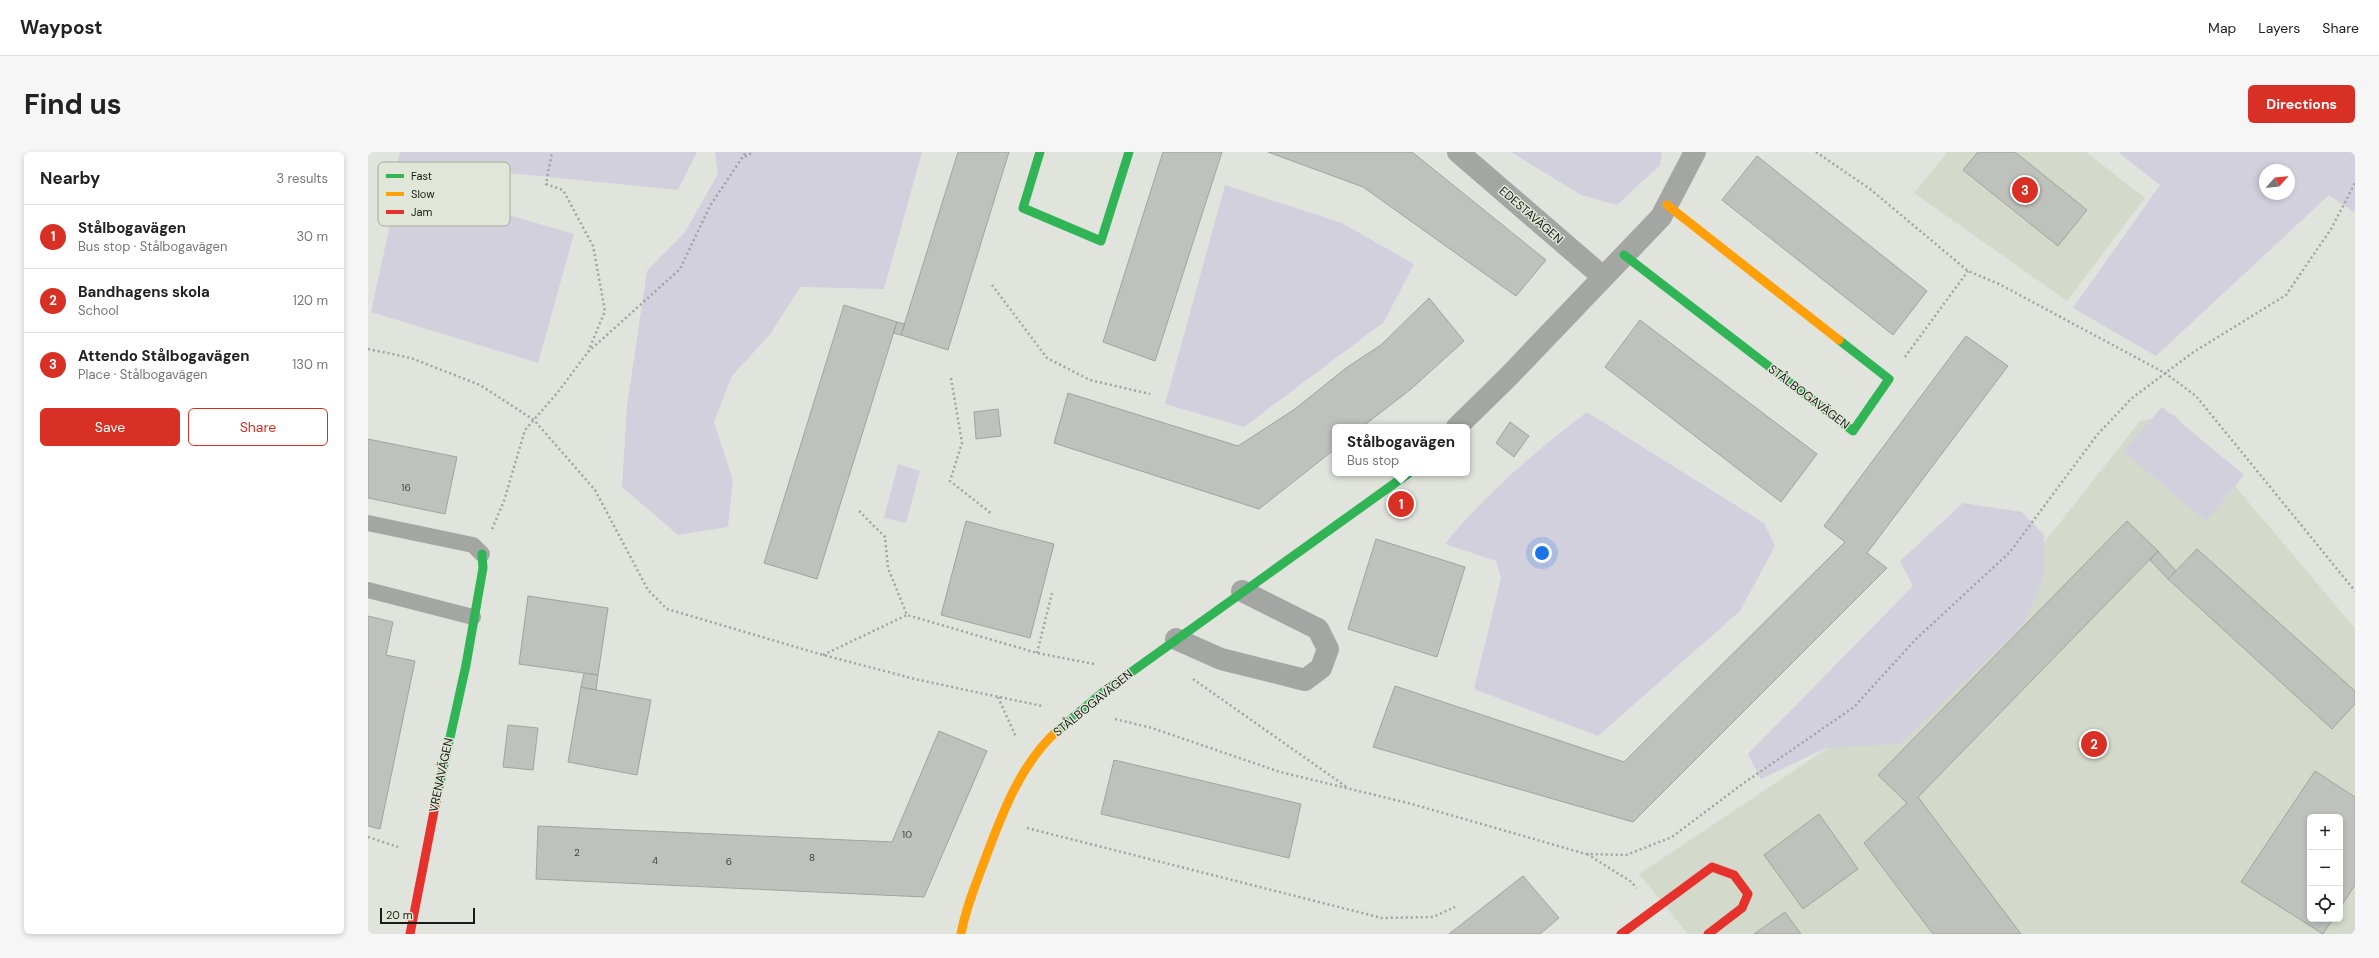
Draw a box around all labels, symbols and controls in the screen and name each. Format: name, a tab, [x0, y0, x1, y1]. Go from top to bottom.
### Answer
text: Waypost	[20, 15, 103, 40]
text: Map	[2208, 19, 2236, 37]
text: Layers	[2258, 19, 2300, 37]
text: Share	[2322, 19, 2359, 37]
button: Directions	[2248, 85, 2355, 123]
text: Find us	[24, 86, 122, 123]
legend	[378, 162, 510, 226]
north arrow	[2259, 164, 2295, 200]
text: Nearby	[40, 167, 100, 189]
text: Fast	[411, 169, 432, 183]
text: 3 results	[276, 170, 328, 187]
pin: 3	[2012, 175, 2038, 205]
street label: EDESTAVÄGEN	[1496, 183, 1566, 247]
text: Slow	[411, 187, 435, 201]
text: Jam	[411, 205, 432, 219]
text: Stålbogavägen	[78, 218, 186, 238]
text: 1	[51, 228, 55, 245]
text: 30 m	[296, 228, 328, 245]
text: Bus stop · Stålbogavägen	[78, 238, 227, 255]
text: Bandhagens skola	[78, 282, 210, 302]
text: 2	[49, 292, 57, 309]
text: 120 m	[293, 292, 328, 309]
text: School	[78, 302, 119, 319]
text: Attendo Stålbogavägen	[78, 346, 250, 366]
text: 3	[49, 356, 57, 373]
text: 130 m	[292, 356, 328, 373]
street label: STÅLBOGAVÄGEN	[1765, 361, 1853, 433]
text: Place · Stålbogavägen	[78, 366, 208, 383]
button: Save	[40, 408, 180, 446]
button: Share	[188, 408, 328, 446]
popup	[1332, 424, 1470, 476]
text: Stålbogavägen	[1347, 432, 1455, 452]
text: Bus stop	[1347, 452, 1399, 469]
house number: 16	[401, 481, 411, 494]
pin: 1	[1388, 489, 1414, 519]
your location	[1532, 543, 1552, 563]
street label: STÅLBOGAVÄGEN	[1050, 666, 1136, 740]
pin: 2	[2081, 729, 2107, 759]
street label: VRENAVÄGEN	[425, 736, 457, 814]
map controls	[2307, 814, 2343, 922]
button: +	[2307, 814, 2343, 850]
house number: 10	[902, 828, 912, 841]
house number: 2	[574, 846, 580, 859]
button: −	[2307, 850, 2343, 886]
house number: 8	[809, 851, 815, 864]
house number: 4	[652, 854, 658, 867]
house number: 6	[726, 855, 732, 868]
button: locate	[2307, 886, 2343, 922]
scale bar	[380, 906, 475, 925]
text: 20 m	[386, 908, 412, 922]

